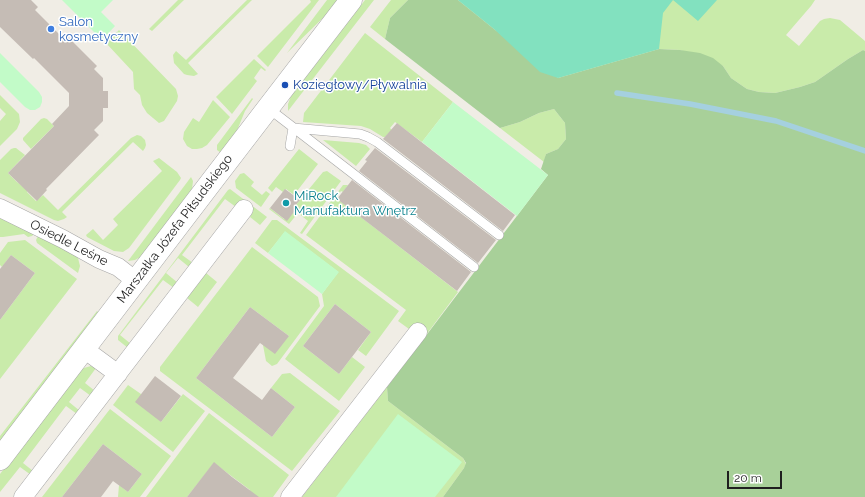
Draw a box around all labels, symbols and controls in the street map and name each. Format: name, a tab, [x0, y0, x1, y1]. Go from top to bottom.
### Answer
place label: Salon kosmetyczny	[59, 14, 138, 45]
marker: Salon kosmetyczny	[46, 24, 56, 34]
place label: Koziegłowy/Pływalnia	[293, 77, 427, 93]
marker: Koziegłowy/Pływalnia	[280, 80, 290, 90]
street label: Marszałka Józefa Piłsudskiego	[114, 152, 236, 306]
place label: MiRock Manufaktura Wnętrz	[294, 188, 416, 219]
marker: MiRock Manufaktura Wnętrz	[281, 198, 291, 208]
street label: Osiedle Leśne	[27, 217, 111, 269]
scale bar	[729, 463, 784, 489]
text: 20 m	[734, 471, 762, 485]

